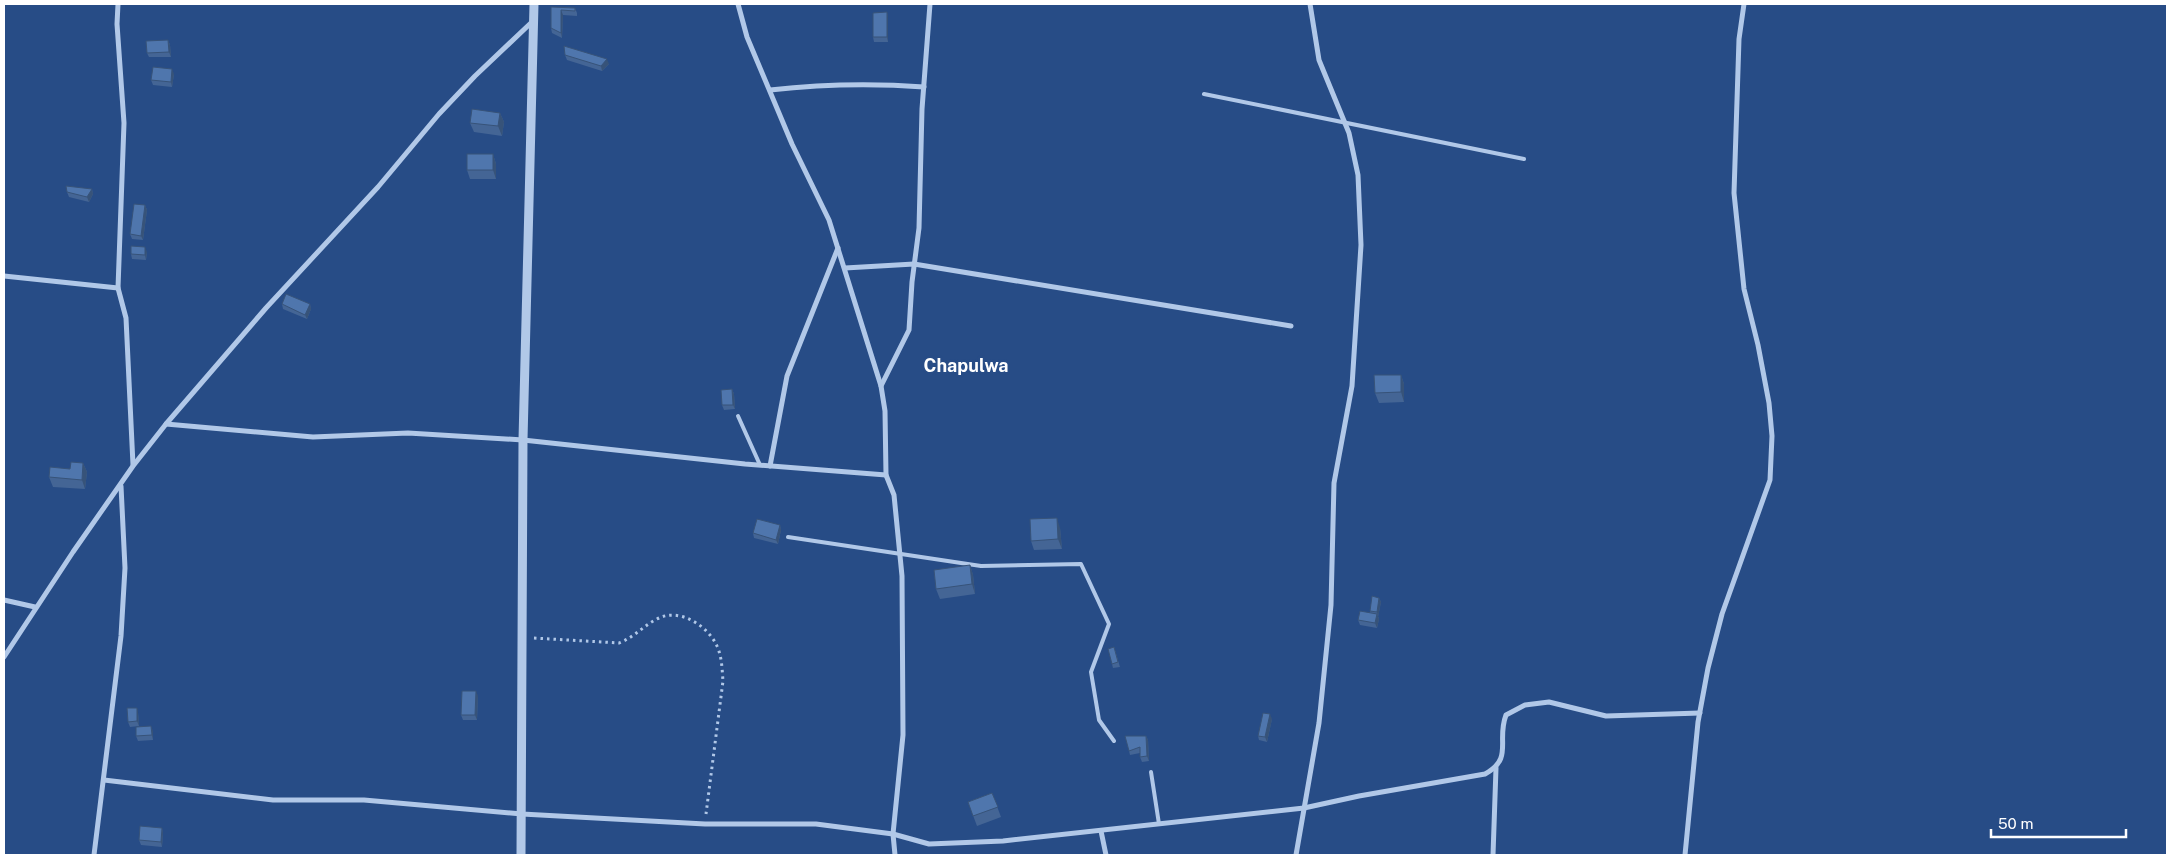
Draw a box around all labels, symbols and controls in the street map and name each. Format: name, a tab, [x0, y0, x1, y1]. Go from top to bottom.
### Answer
district label: Chapulwa	[924, 355, 1008, 376]
scale bar	[1991, 806, 2126, 838]
text: 50 m	[1998, 815, 2033, 832]

